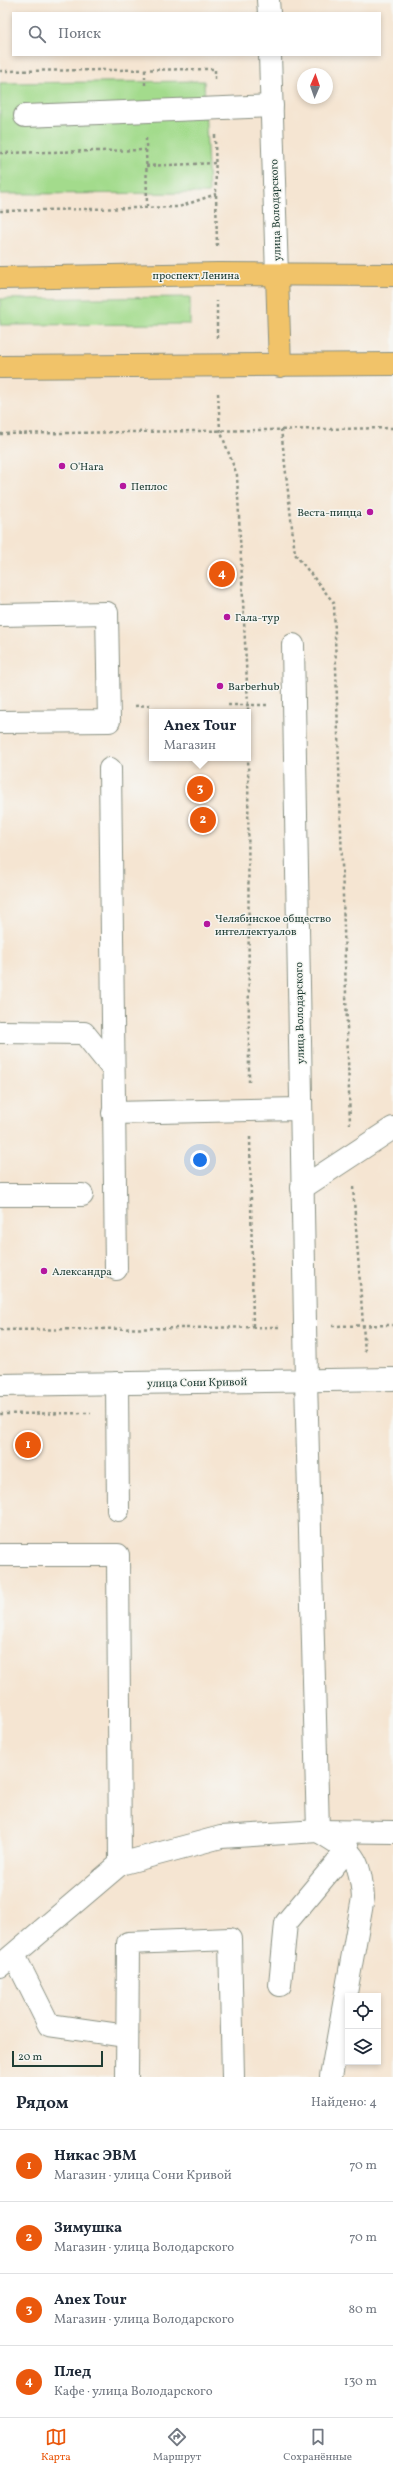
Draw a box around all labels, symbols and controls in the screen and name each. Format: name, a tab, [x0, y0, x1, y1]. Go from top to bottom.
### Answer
search box	[12, 12, 381, 56]
icon: search	[26, 23, 48, 45]
text: Поиск	[58, 24, 101, 45]
north arrow	[297, 68, 333, 104]
street label: улица Володарского	[267, 159, 286, 261]
street label: проспект Ленина	[153, 269, 240, 284]
place label: O'Hara	[70, 460, 104, 475]
marker: O'Hara	[57, 461, 67, 471]
place label: Пеплос	[131, 480, 168, 495]
marker: Пеплос	[118, 481, 128, 491]
place label: Веста-пицца	[297, 506, 363, 521]
marker: Веста-пицца	[365, 507, 375, 517]
pin: 4	[209, 559, 235, 589]
place label: Гала-тур	[235, 611, 280, 626]
marker: Гала-тур	[222, 612, 232, 622]
place label: Barberhub	[228, 680, 280, 695]
marker: Barberhub	[215, 681, 225, 691]
popup	[149, 709, 251, 761]
text: Anex Tour	[164, 716, 236, 737]
text: Магазин	[164, 737, 216, 755]
pin: 3	[187, 774, 213, 804]
pin: 2	[190, 805, 216, 835]
place label: Челябинское общество интеллектуалов	[215, 912, 331, 940]
marker: Челябинское общество интеллектуалов	[202, 919, 212, 929]
street label: улица Володарского	[292, 962, 309, 1064]
your location	[190, 1150, 210, 1170]
place label: Александра	[52, 1265, 112, 1280]
marker: Александра	[39, 1266, 49, 1276]
street label: улица Сони Кривой	[147, 1375, 247, 1392]
pin: 1	[15, 1430, 41, 1460]
map controls	[345, 1993, 381, 2065]
button: locate	[345, 1993, 381, 2029]
button: layers	[345, 2029, 381, 2065]
scale bar	[12, 2049, 103, 2068]
text: 20 m	[18, 2050, 42, 2065]
text: Рядом	[16, 2092, 69, 2115]
text: Найдено: 4	[311, 2094, 377, 2112]
text: Никас ЭВМ	[54, 2146, 137, 2167]
text: 1	[26, 2157, 32, 2175]
text: 70 m	[349, 2157, 377, 2175]
text: Магазин · улица Сони Кривой	[54, 2167, 232, 2185]
text: Зимушка	[54, 2218, 122, 2239]
text: 2	[26, 2229, 32, 2247]
text: 70 m	[349, 2229, 377, 2247]
text: Магазин · улица Володарского	[54, 2239, 234, 2257]
text: Anex Tour	[54, 2290, 127, 2311]
text: 3	[26, 2301, 32, 2319]
text: 80 m	[348, 2301, 377, 2319]
text: Магазин · улица Володарского	[54, 2311, 234, 2329]
text: Плед	[54, 2362, 91, 2383]
text: 4	[25, 2373, 33, 2391]
text: 130 m	[344, 2373, 377, 2391]
text: Кафе · улица Володарского	[54, 2383, 213, 2401]
tab: Карта	[41, 2426, 71, 2465]
tab: Маршрут	[153, 2426, 201, 2465]
tab: Сохранённые	[283, 2426, 352, 2465]

